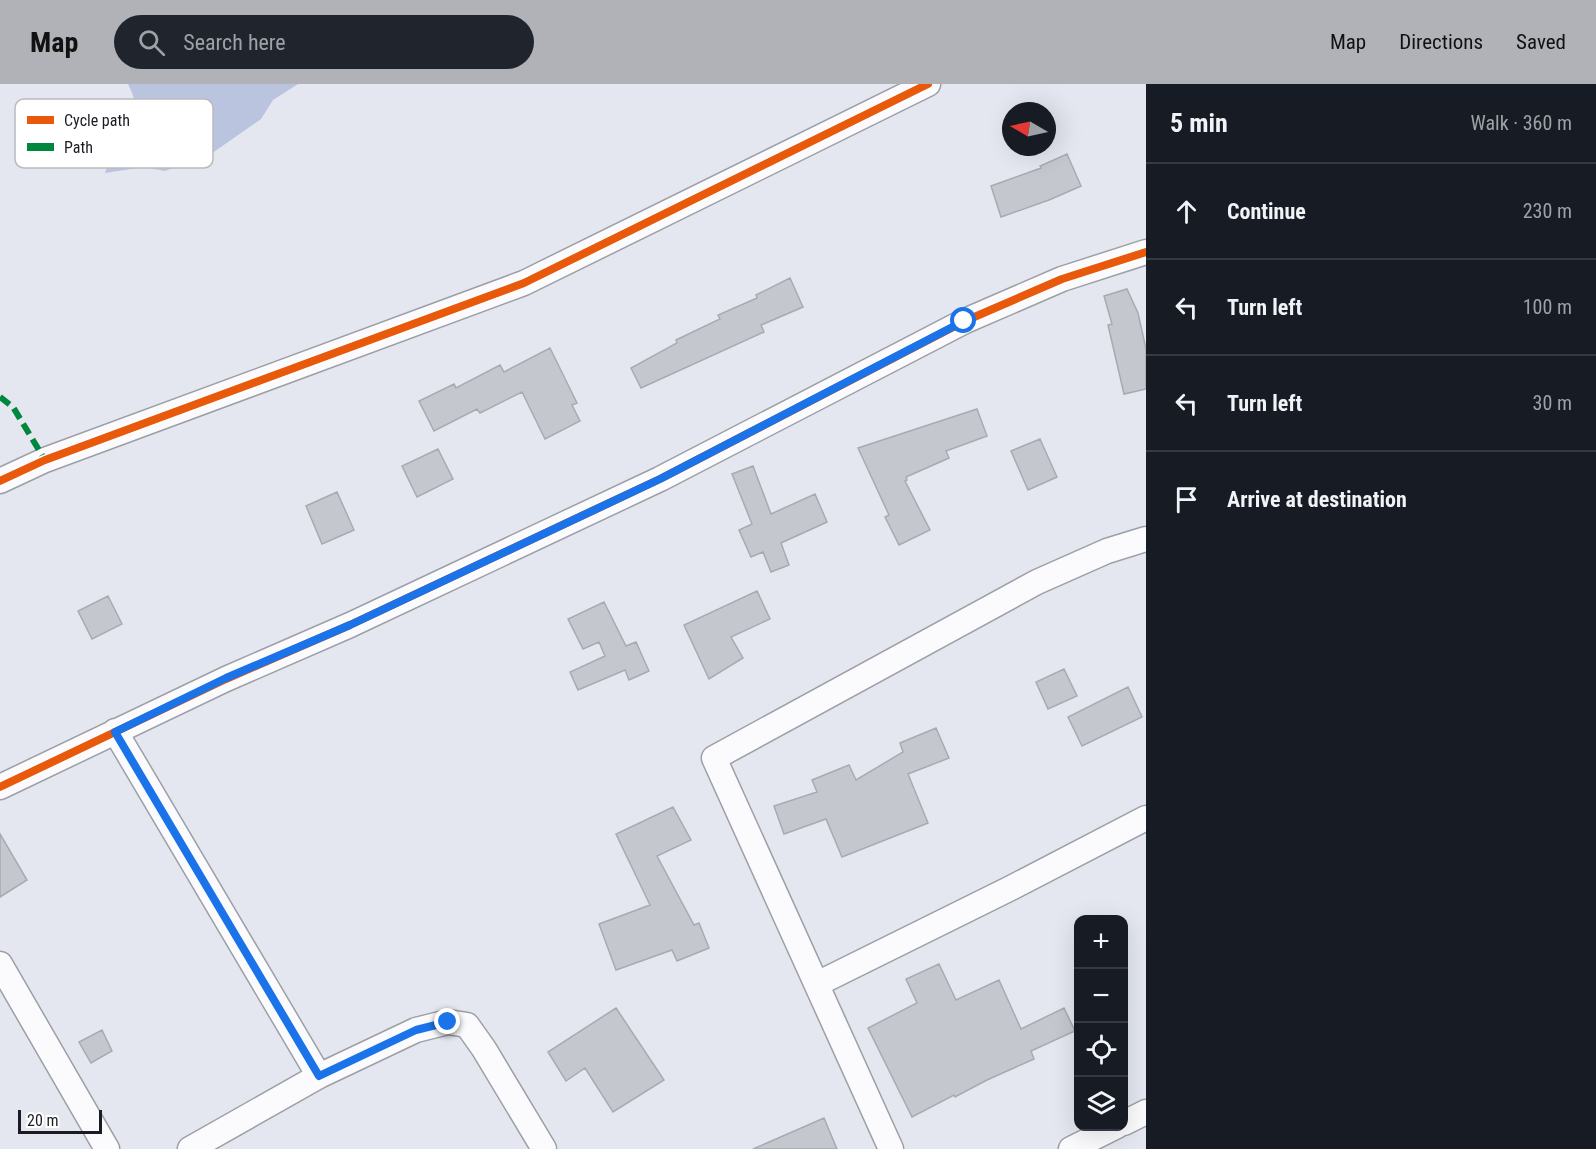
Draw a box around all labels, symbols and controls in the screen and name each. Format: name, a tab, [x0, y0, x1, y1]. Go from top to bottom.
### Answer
search box	[114, 15, 534, 69]
text: Map	[30, 26, 78, 59]
icon: search	[135, 26, 168, 59]
text: Search here	[183, 30, 286, 55]
text: Map	[1330, 30, 1366, 54]
text: Directions	[1399, 30, 1483, 54]
text: Saved	[1516, 30, 1566, 54]
legend	[15, 99, 213, 168]
north arrow	[1002, 102, 1056, 156]
text: 5 min	[1170, 108, 1228, 138]
text: Cycle path	[64, 111, 130, 130]
text: Walk · 360 m	[1471, 111, 1572, 135]
text: Path	[64, 138, 93, 157]
icon: ahead	[1170, 195, 1203, 228]
text: Continue	[1227, 199, 1306, 224]
text: 230 m	[1523, 199, 1572, 223]
icon: left	[1170, 291, 1203, 324]
text: Turn left	[1227, 295, 1302, 320]
text: 100 m	[1523, 295, 1572, 319]
route start	[950, 307, 976, 333]
icon: left	[1170, 387, 1203, 420]
text: Turn left	[1227, 391, 1302, 416]
text: 30 m	[1533, 391, 1572, 415]
icon: arrive	[1170, 483, 1203, 516]
text: Arrive at destination	[1227, 487, 1407, 512]
map controls	[1074, 915, 1128, 1131]
button: +	[1074, 915, 1128, 969]
button: −	[1074, 969, 1128, 1023]
route end	[434, 1008, 460, 1034]
button: locate	[1074, 1023, 1128, 1077]
button: layers	[1074, 1077, 1128, 1131]
scale bar	[18, 1107, 102, 1134]
text: 20 m	[27, 1111, 59, 1130]

